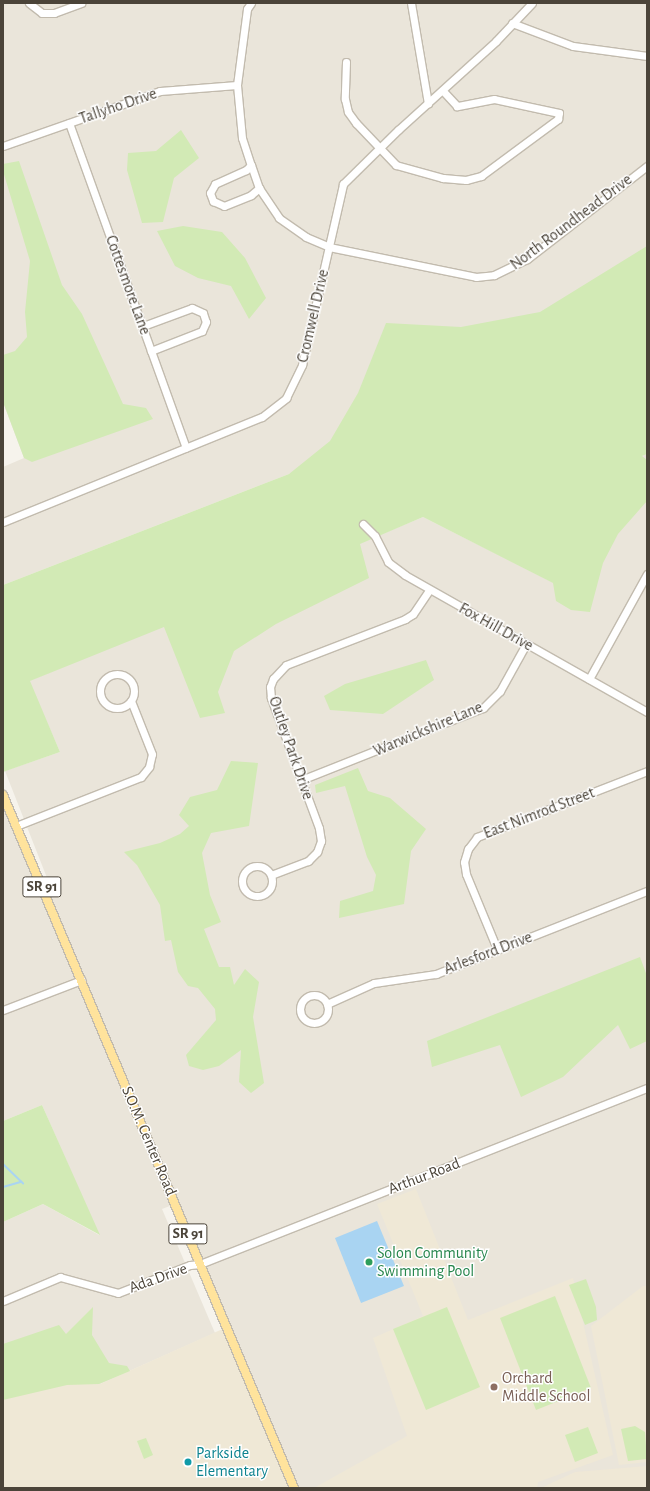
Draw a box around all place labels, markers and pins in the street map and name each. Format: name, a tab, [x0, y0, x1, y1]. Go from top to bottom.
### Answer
place label: Solon Community Swimming Pool	[377, 1243, 488, 1281]
marker: Solon Community Swimming Pool	[364, 1257, 374, 1267]
place label: Orchard Middle School	[502, 1368, 590, 1406]
marker: Orchard Middle School	[489, 1382, 499, 1392]
place label: Parkside Elementary	[196, 1443, 268, 1481]
marker: Parkside Elementary	[183, 1457, 193, 1467]

